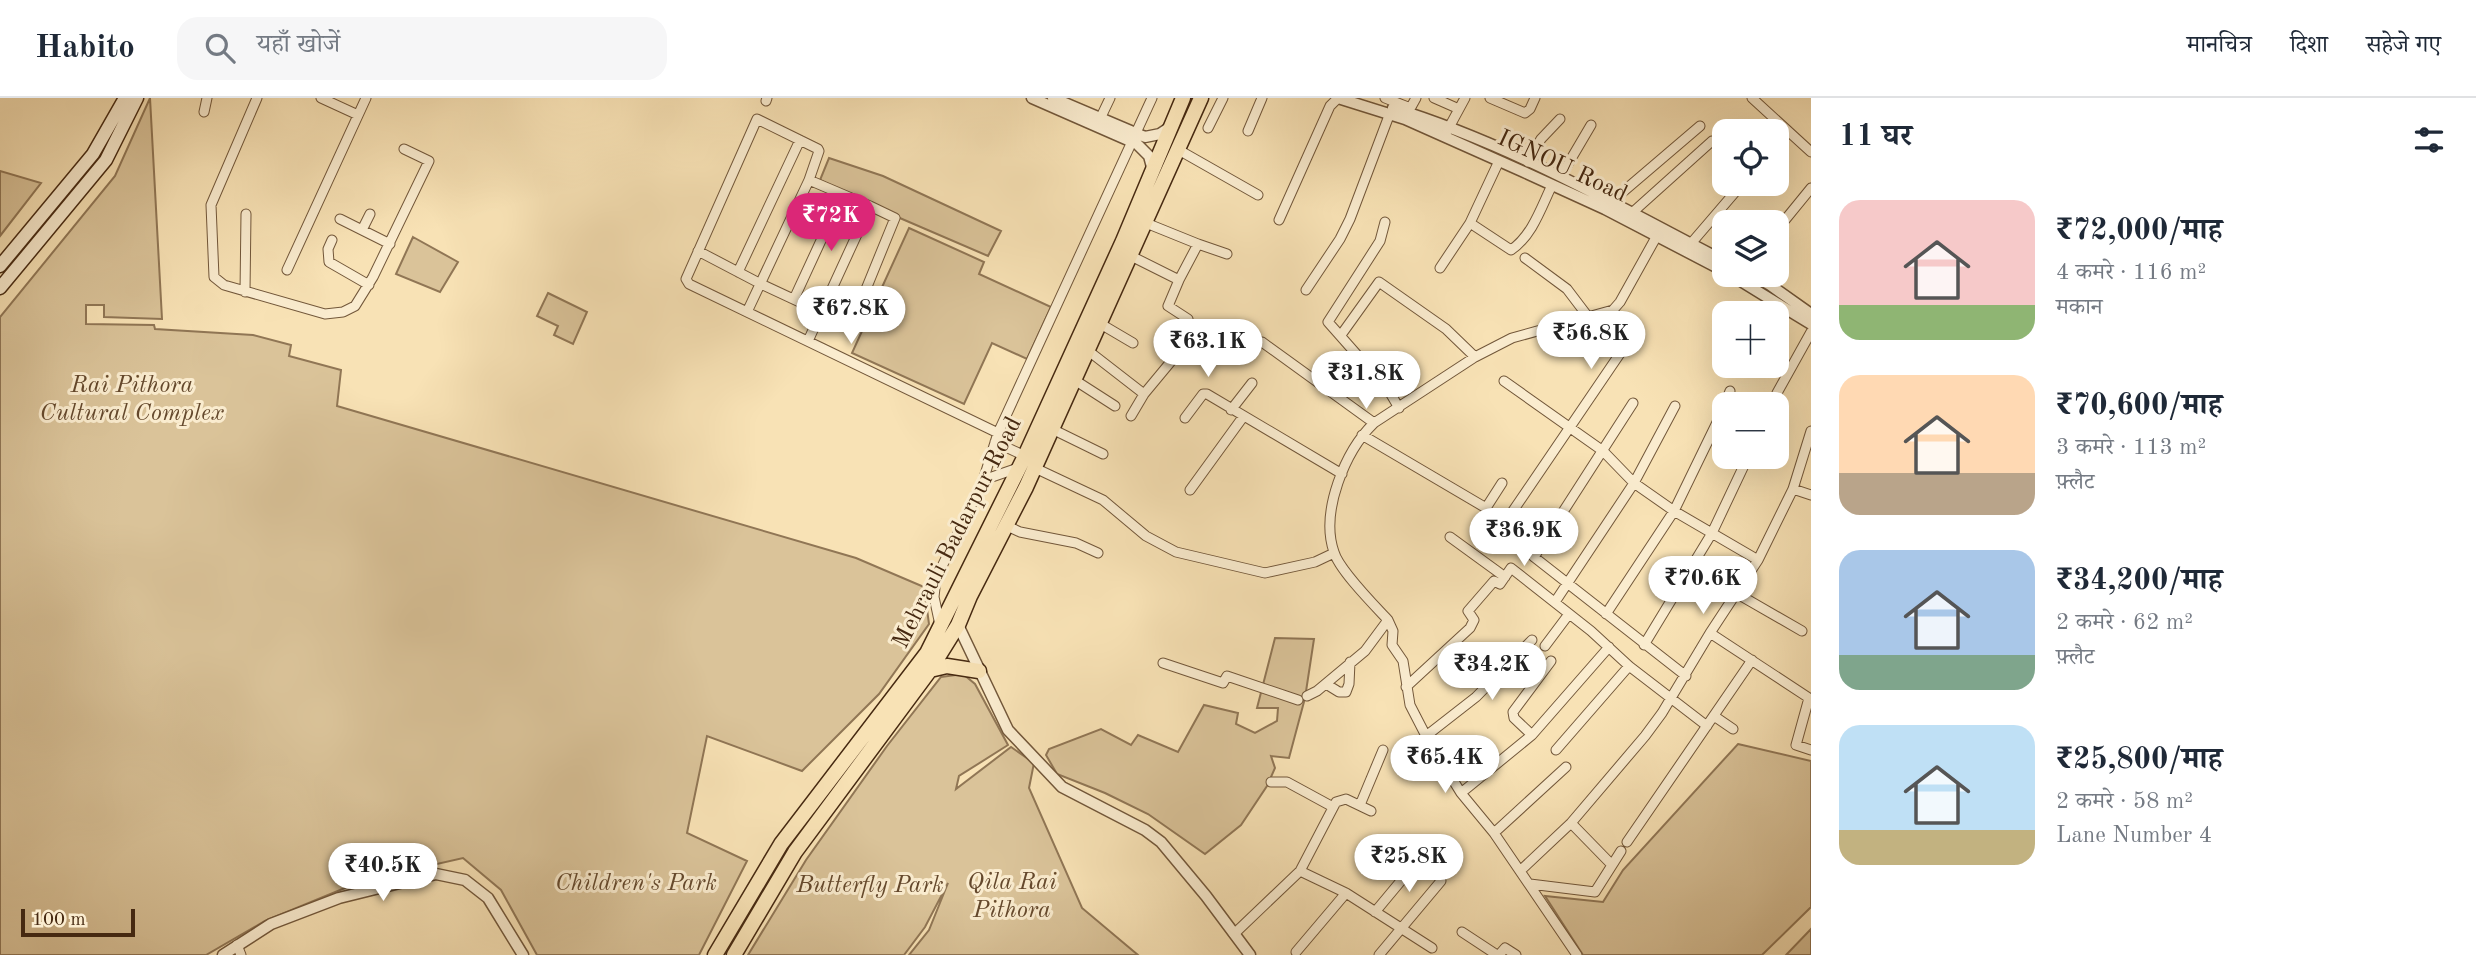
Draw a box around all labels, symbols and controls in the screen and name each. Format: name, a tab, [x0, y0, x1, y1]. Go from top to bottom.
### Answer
search box	[177, 17, 667, 80]
icon: search	[201, 29, 239, 67]
text: Habito	[35, 32, 135, 65]
text: यहाँ खोजें	[257, 32, 340, 58]
text: मानचित्र	[2187, 34, 2252, 58]
text: दिशा	[2290, 34, 2328, 58]
text: सहेजे गए	[2366, 34, 2441, 58]
map controls	[1712, 119, 1789, 469]
button: locate	[1712, 119, 1789, 196]
icon: filters	[2410, 121, 2448, 159]
text: 11 घर	[1839, 122, 1912, 152]
street label: IGNOU Road	[1493, 126, 1631, 208]
pin: ₹72K	[790, 194, 872, 253]
text: ₹72K	[802, 204, 860, 227]
button: layers	[1712, 210, 1789, 287]
text: ₹72,000/माह	[2056, 216, 2222, 246]
icon: home	[1895, 228, 1979, 312]
text: 4 कमरे · 116 m²	[2056, 261, 2206, 284]
pin: ₹67.8K	[794, 286, 908, 346]
text: मकान	[2056, 296, 2103, 319]
text: ₹67.8K	[812, 297, 890, 320]
button: +	[1712, 301, 1789, 378]
pin: ₹56.8K	[1534, 312, 1648, 371]
pin: ₹63.1K	[1151, 320, 1265, 379]
text: ₹56.8K	[1552, 322, 1630, 345]
text: ₹63.1K	[1169, 330, 1247, 353]
pin: ₹31.8K	[1309, 352, 1423, 411]
text: ₹31.8K	[1327, 362, 1405, 385]
park label: Rai Pithora Cultural Complex	[40, 374, 225, 426]
text: ₹70,600/माह	[2056, 391, 2222, 421]
button: −	[1712, 392, 1789, 469]
icon: home	[1895, 403, 1979, 487]
street label: Mehrauli Badarpur Road	[889, 413, 1027, 653]
text: 3 कमरे · 113 m²	[2056, 436, 2206, 459]
text: फ़्लैट	[2056, 471, 2094, 494]
pin: ₹36.9K	[1467, 508, 1581, 568]
text: ₹36.9K	[1485, 519, 1563, 542]
pin: ₹70.6K	[1646, 556, 1760, 616]
text: ₹34,200/माह	[2056, 566, 2222, 596]
text: ₹70.6K	[1664, 567, 1742, 590]
icon: home	[1895, 578, 1979, 662]
text: 2 कमरे · 62 m²	[2056, 611, 2193, 634]
pin: ₹34.2K	[1435, 642, 1549, 702]
text: फ़्लैट	[2056, 646, 2094, 669]
text: ₹34.2K	[1453, 653, 1531, 676]
pin: ₹65.4K	[1388, 736, 1502, 795]
text: ₹25,800/माह	[2056, 745, 2222, 775]
text: ₹65.4K	[1406, 746, 1484, 769]
icon: home	[1895, 753, 1979, 837]
text: 2 कमरे · 58 m²	[2056, 790, 2193, 813]
text: Lane Number 4	[2056, 824, 2212, 847]
pin: ₹25.8K	[1352, 834, 1466, 894]
pin: ₹40.5K	[326, 844, 440, 903]
text: ₹25.8K	[1370, 845, 1448, 868]
text: ₹40.5K	[344, 854, 422, 877]
park label: Qila Rai Pithora	[967, 871, 1057, 923]
park label: Children's Park	[555, 872, 717, 896]
park label: Butterfly Park	[795, 874, 944, 898]
scale bar	[21, 906, 135, 938]
text: 100 m	[32, 911, 85, 930]

